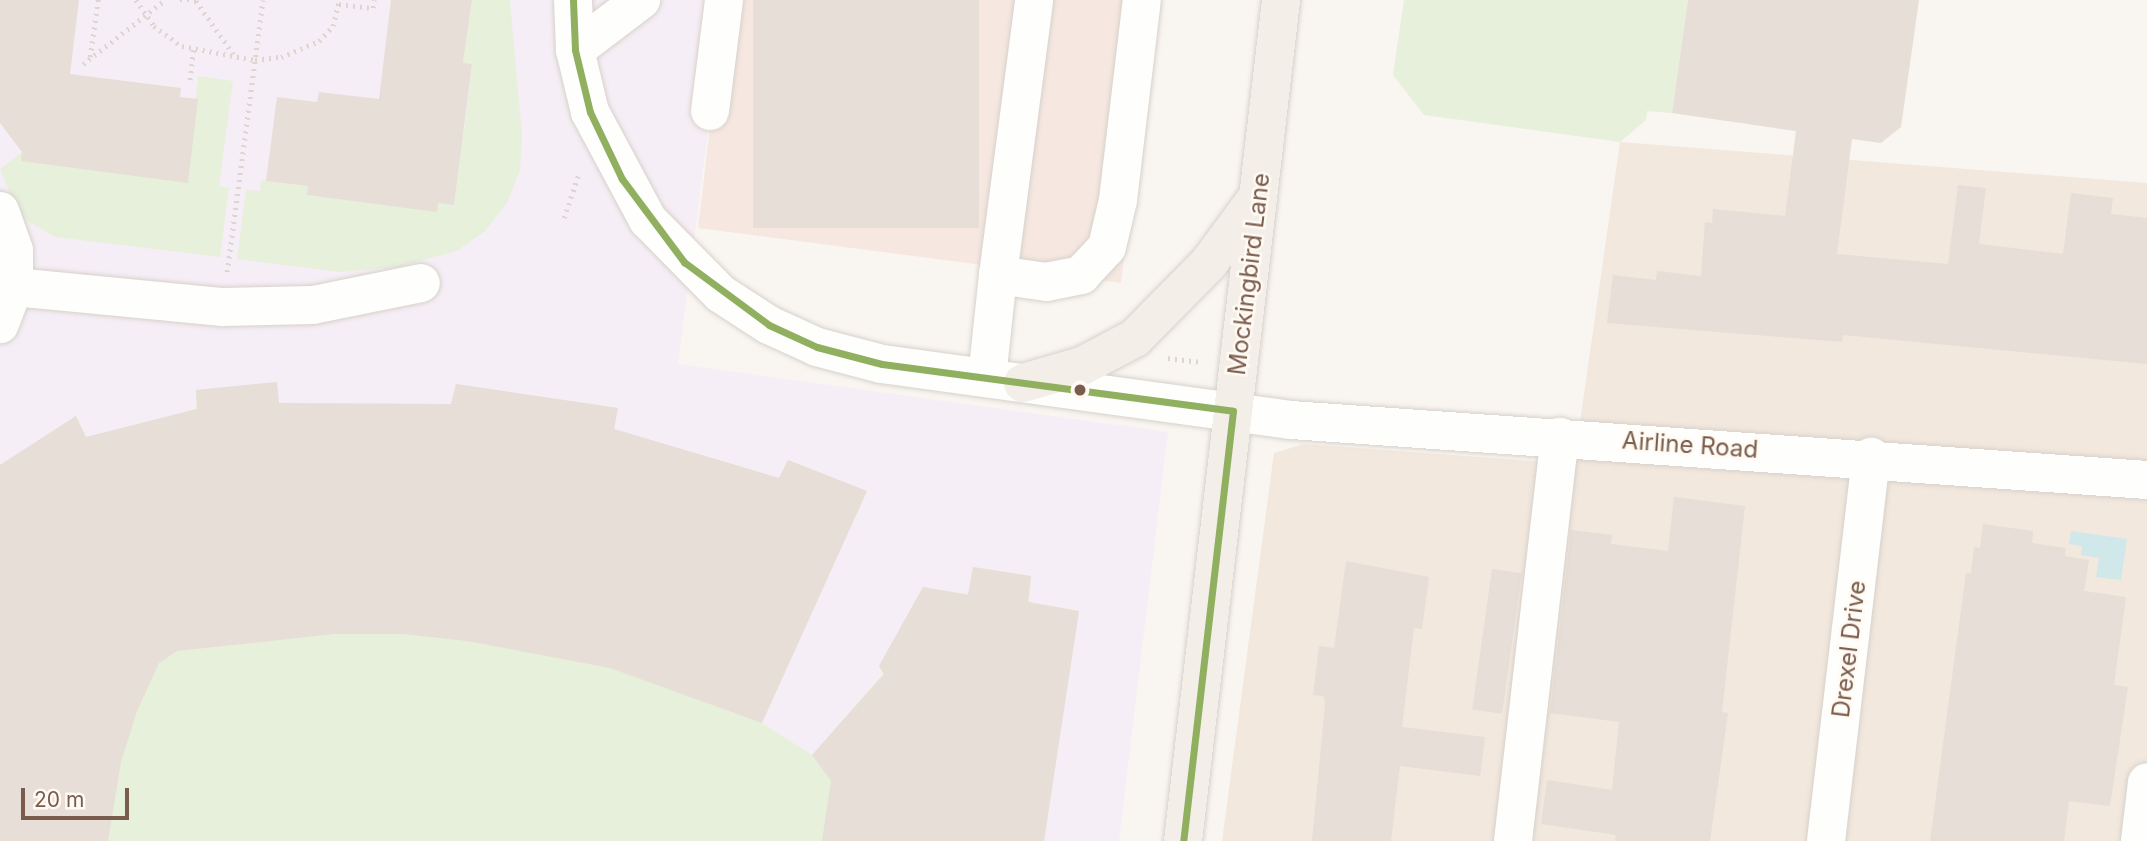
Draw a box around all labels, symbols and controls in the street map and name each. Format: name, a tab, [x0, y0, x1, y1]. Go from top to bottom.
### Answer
street label: Mockingbird Lane	[1222, 171, 1276, 377]
unlabelled marker	[1073, 383, 1087, 397]
street label: Airline Road	[1621, 426, 1759, 464]
street label: Drexel Drive	[1826, 579, 1872, 719]
scale bar	[24, 774, 133, 818]
text: 20 m	[34, 787, 84, 812]

